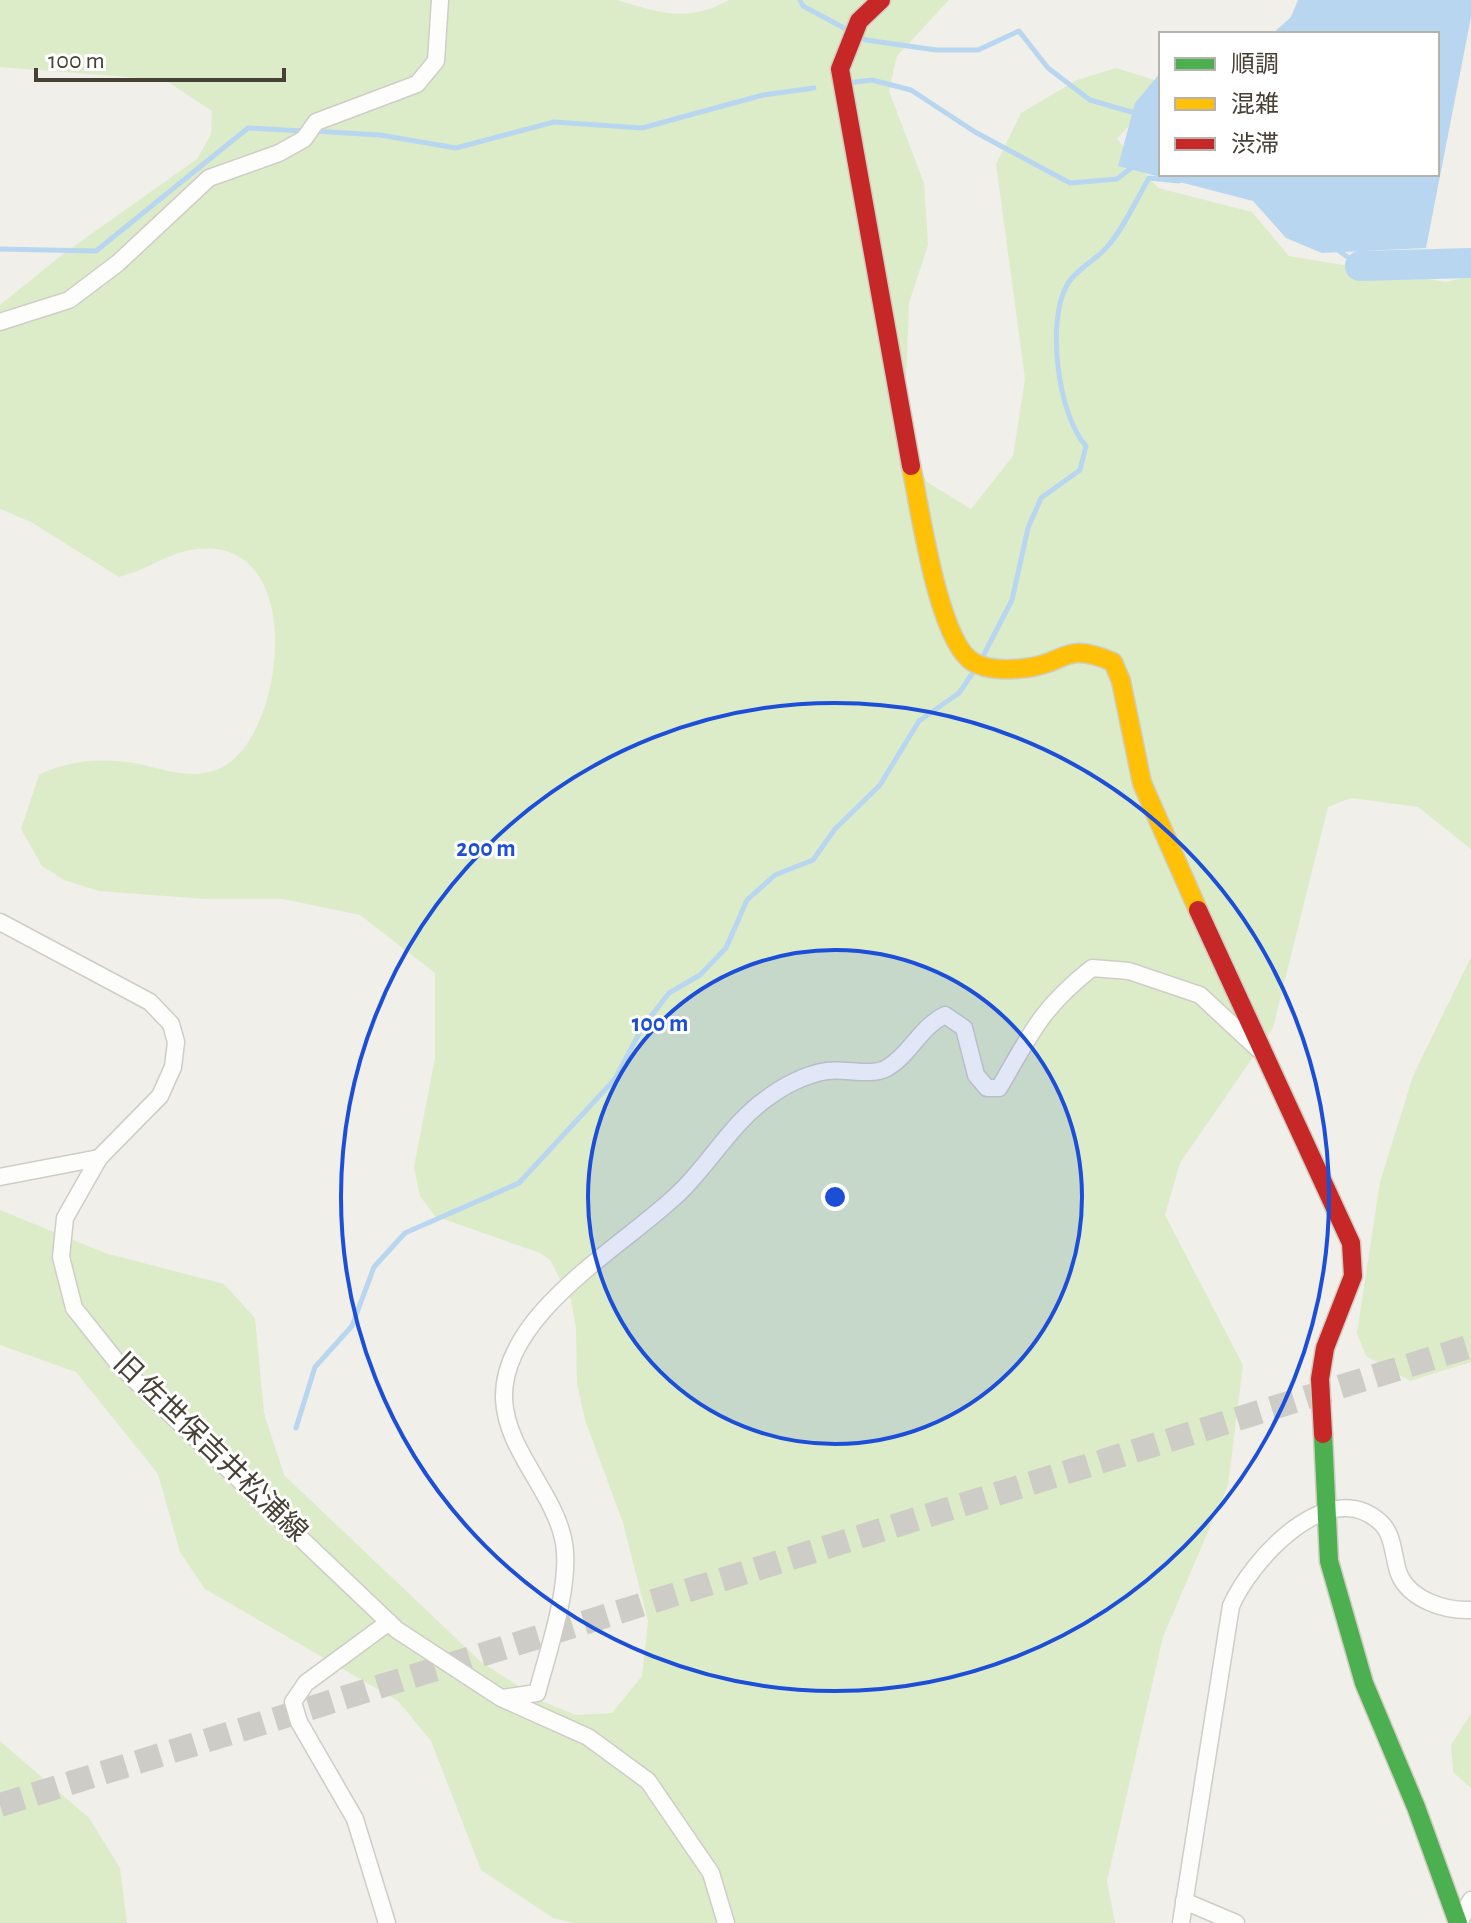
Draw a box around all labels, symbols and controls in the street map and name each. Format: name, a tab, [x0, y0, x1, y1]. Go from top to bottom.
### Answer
scale bar	[36, 32, 284, 82]
legend	[1159, 32, 1439, 176]
text: 100 m	[48, 49, 105, 73]
text: 順調	[1231, 52, 1279, 77]
text: 混雑	[1231, 91, 1279, 117]
text: 渋滞	[1231, 131, 1279, 157]
text: 200 m	[456, 837, 516, 861]
text: 100 m	[632, 1012, 688, 1036]
centre of rings	[821, 1183, 849, 1211]
street label: 旧 佐世保吉井松浦線	[108, 1347, 313, 1547]

